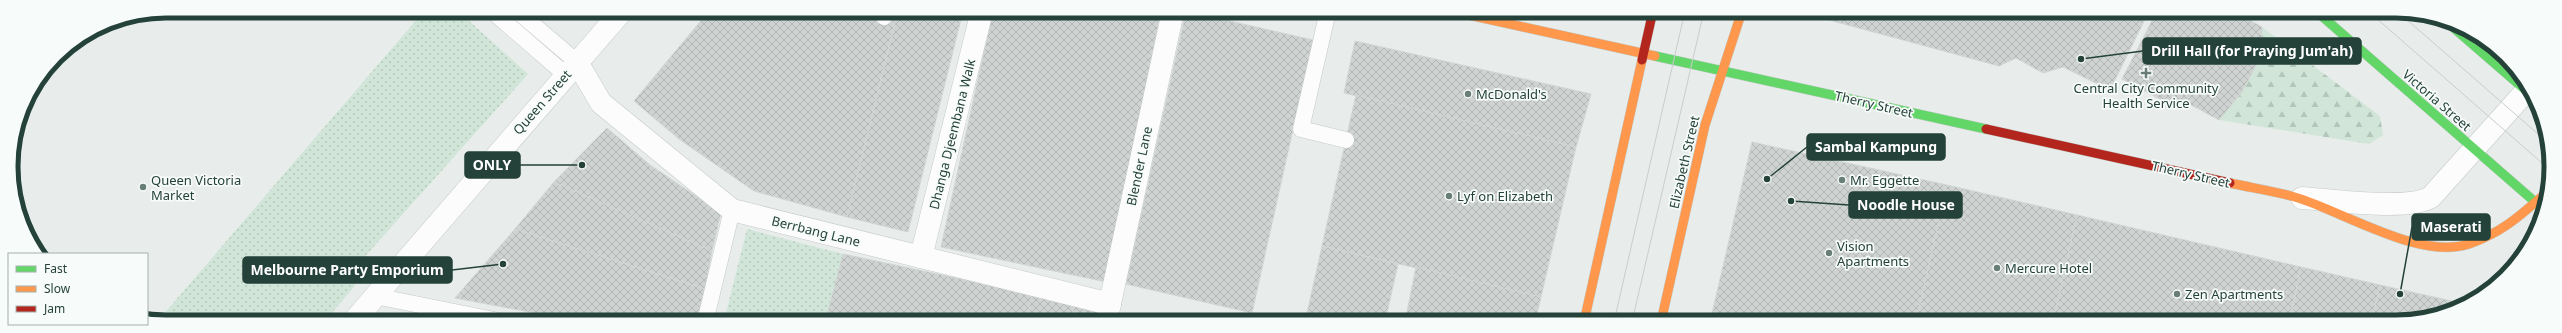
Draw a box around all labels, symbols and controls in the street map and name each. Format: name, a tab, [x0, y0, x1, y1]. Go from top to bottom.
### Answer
callout: Drill Hall (for Praying Jum'ah)	[2143, 38, 2361, 64]
text: Drill Hall (for Praying Jum'ah)	[2151, 41, 2353, 60]
street label: Dhanga Djeembana Walk	[925, 57, 979, 211]
street label: Queen Street	[509, 65, 575, 138]
street label: Victoria Street	[2399, 65, 2475, 135]
marker: Central City Community Health Service	[2140, 67, 2152, 79]
place label: Central City Community Health Service	[2074, 79, 2219, 112]
place label: McDonald's	[1476, 85, 1547, 103]
street label: Therry Street	[1833, 86, 1915, 122]
marker: McDonald's	[1463, 89, 1473, 99]
street label: Elizabeth Street	[1665, 113, 1704, 210]
street label: Blender Lane	[1122, 125, 1156, 207]
callout: Sambal Kampung	[1807, 134, 1945, 160]
text: Sambal Kampung	[1815, 137, 1937, 156]
callout: ONLY	[465, 152, 520, 178]
text: ONLY	[473, 155, 512, 174]
street label: Therry Street	[2150, 156, 2232, 192]
place label: Queen Victoria Market	[151, 171, 241, 204]
place label: Mr. Eggette	[1850, 171, 1919, 189]
marker: Mr. Eggette	[1837, 175, 1847, 185]
marker: Queen Victoria Market	[138, 182, 148, 192]
place label: Lyf on Elizabeth	[1457, 187, 1553, 205]
marker: Lyf on Elizabeth	[1444, 191, 1454, 201]
callout: Noodle House	[1849, 192, 1962, 218]
text: Noodle House	[1857, 195, 1955, 214]
street label: Berrbang Lane	[770, 211, 862, 251]
callout: Maserati	[2412, 214, 2490, 240]
text: Maserati	[2420, 217, 2482, 236]
place label: Vision Apartments	[1837, 237, 1909, 270]
marker: Vision Apartments	[1824, 248, 1834, 258]
legend	[8, 253, 148, 325]
callout: Melbourne Party Emporium	[243, 257, 452, 283]
place label: Mercure Hotel	[2005, 259, 2092, 277]
text: Fast	[44, 260, 68, 277]
text: Melbourne Party Emporium	[250, 260, 444, 279]
marker: Mercure Hotel	[1992, 263, 2002, 273]
text: Slow	[44, 280, 71, 297]
place label: Zen Apartments	[2185, 285, 2283, 303]
marker: Zen Apartments	[2172, 289, 2182, 299]
text: Jam	[43, 300, 65, 317]

